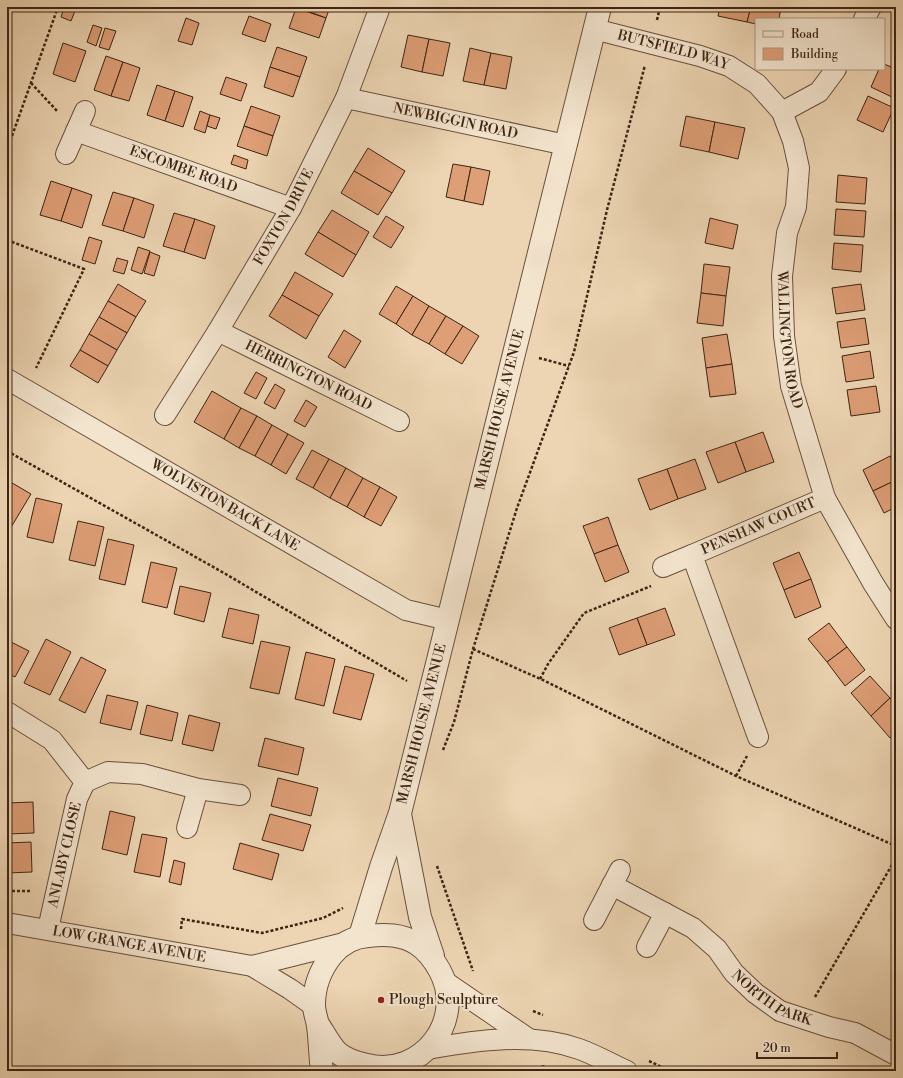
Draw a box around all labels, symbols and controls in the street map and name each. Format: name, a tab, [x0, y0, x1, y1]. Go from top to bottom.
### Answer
legend	[755, 18, 885, 70]
street label: BUTSFIELD WAY	[615, 26, 732, 75]
text: Road	[791, 27, 819, 42]
text: Building	[790, 47, 839, 62]
street label: NEWBIGGIN ROAD	[391, 99, 520, 144]
street label: ESCOMBE ROAD	[127, 142, 240, 197]
street label: FOXTON DRIVE	[250, 166, 318, 269]
street label: WALLINGTON ROAD	[773, 270, 807, 411]
street label: MARSH HOUSE AVENUE	[471, 327, 529, 492]
street label: HERRINGTON ROAD	[242, 337, 375, 415]
street label: WOLVISTON BACK LANE	[147, 455, 303, 555]
street label: PENSHAW COURT	[698, 494, 819, 559]
street label: MARSH HOUSE AVENUE	[393, 642, 451, 806]
street label: ANLABY CLOSE	[44, 800, 86, 911]
street label: LOW GRANGE AVENUE	[51, 922, 207, 967]
street label: NORTH PARK	[728, 966, 814, 1030]
place label: Plough Sculpture	[389, 991, 498, 1009]
marker: Plough Sculpture	[376, 995, 386, 1005]
scale bar	[757, 1034, 837, 1060]
text: 20 m	[763, 1041, 791, 1056]

